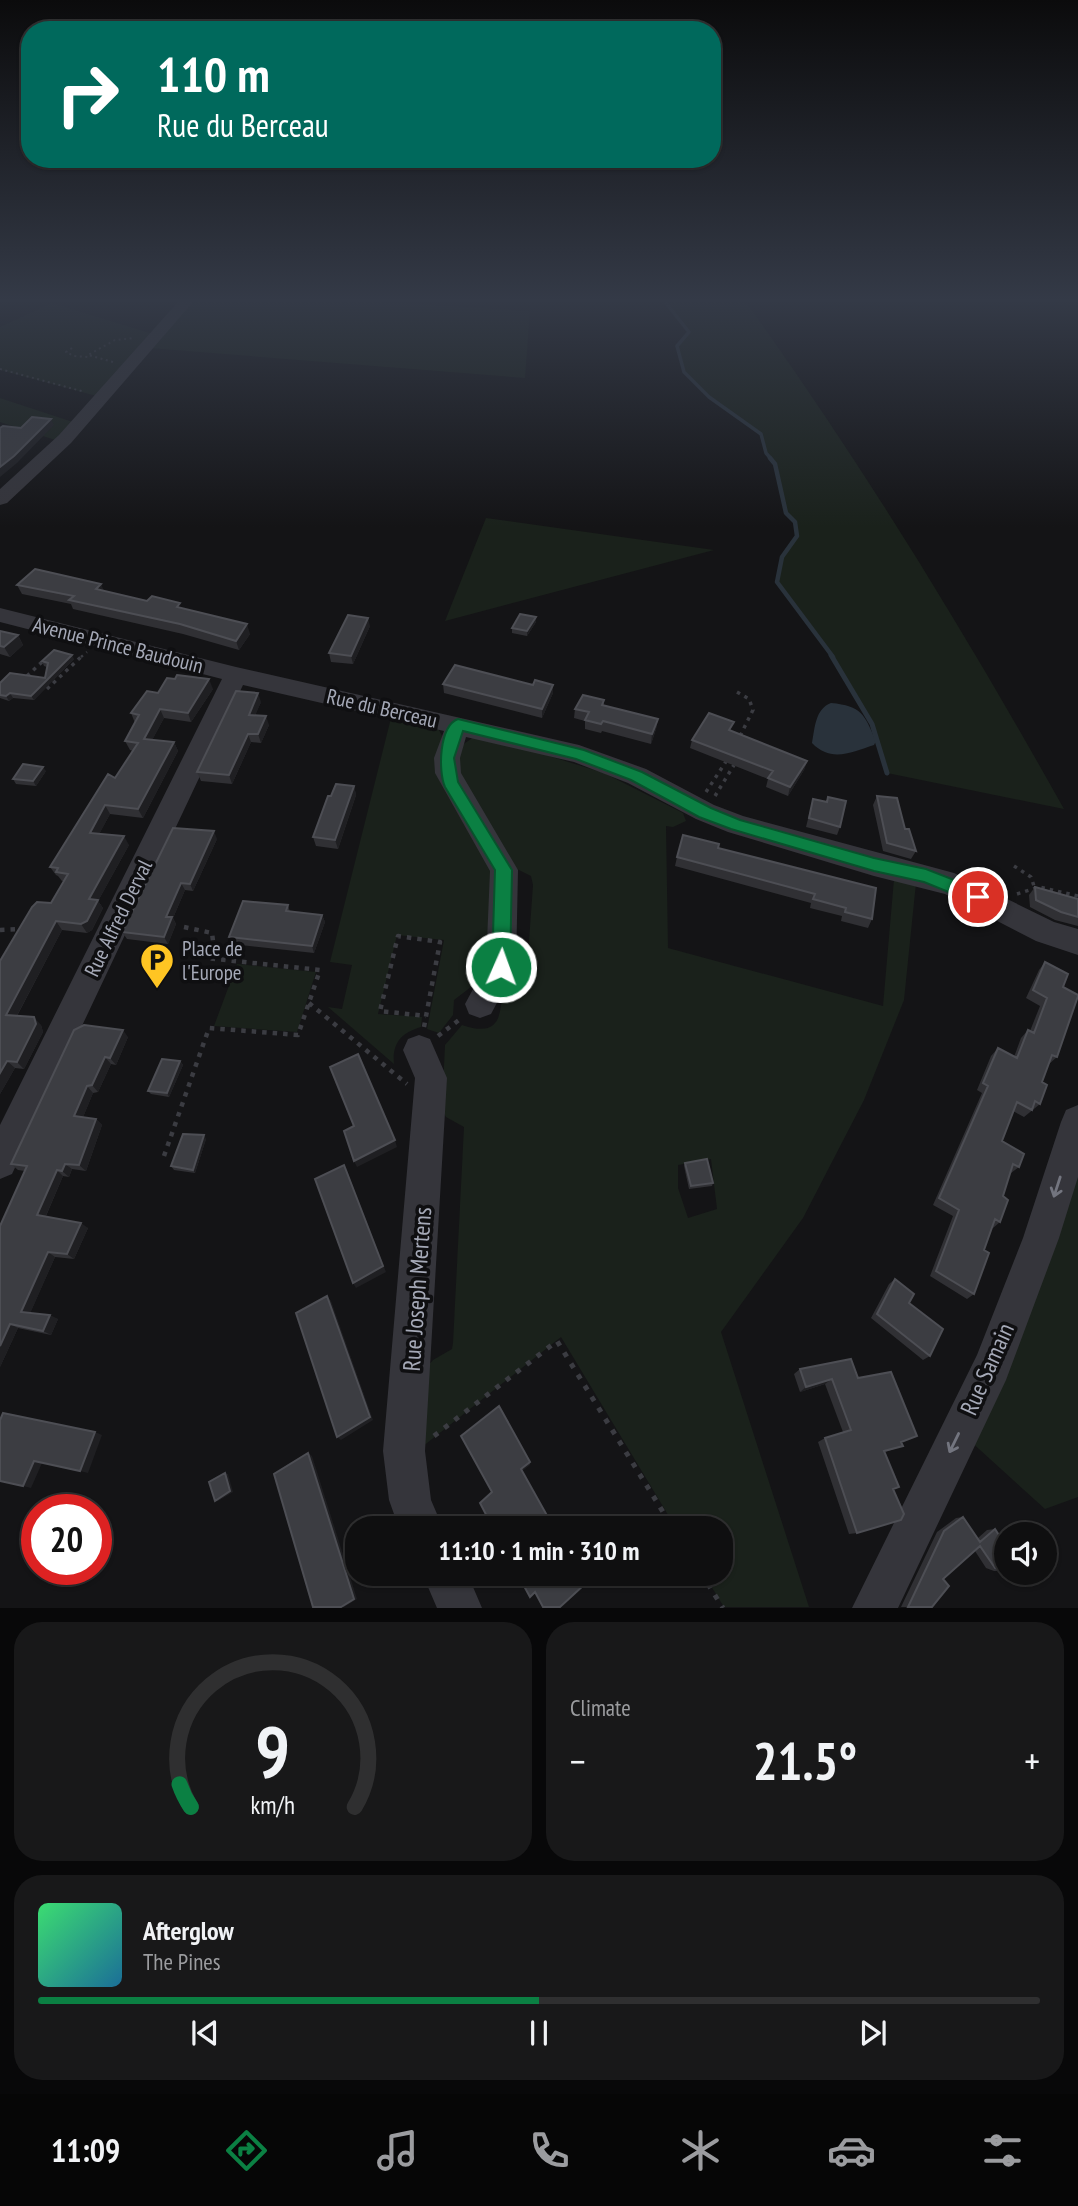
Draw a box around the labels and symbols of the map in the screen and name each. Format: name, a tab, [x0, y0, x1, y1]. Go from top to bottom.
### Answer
street label: Avenue Prince Baudouin	[30, 611, 206, 679]
street label: Rue du Berceau	[324, 682, 440, 734]
street label: Rue Alfred Derval	[78, 855, 158, 981]
pin	[948, 867, 1008, 927]
position arrow	[464, 930, 538, 1004]
place label: Place de l'Europe	[182, 935, 243, 986]
parking icon: Place de l'Europe	[138, 941, 176, 990]
one-way arrow	[1050, 1175, 1062, 1197]
street label: Rue Joseph Mertens	[396, 1206, 438, 1372]
street label: Rue Samain	[953, 1318, 1021, 1420]
one-way arrow	[947, 1432, 961, 1453]
speed limit sign: 20	[21, 1494, 112, 1585]

